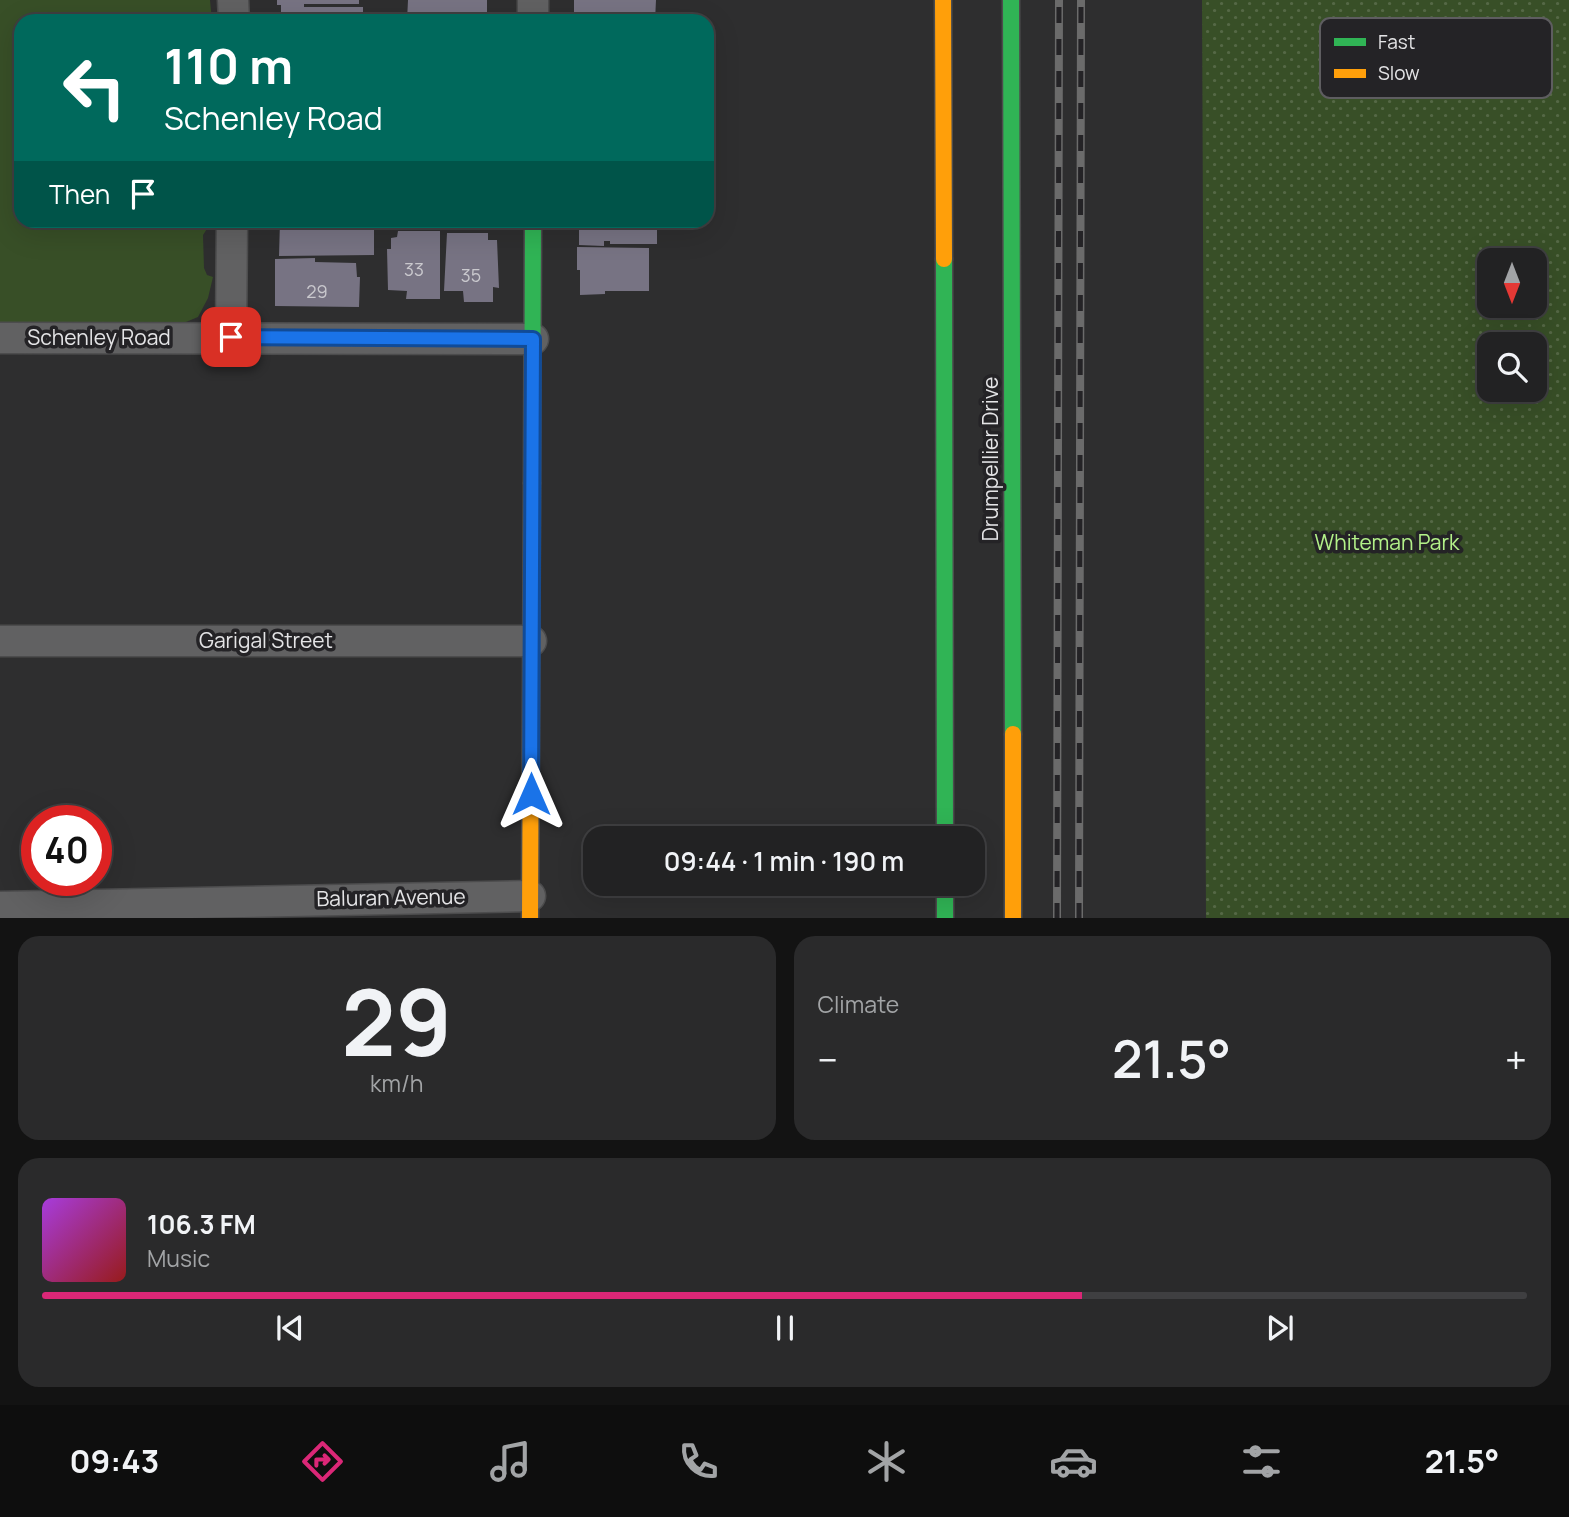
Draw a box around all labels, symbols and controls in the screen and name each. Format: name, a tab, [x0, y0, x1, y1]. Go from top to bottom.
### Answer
legend	[1320, 18, 1552, 98]
text: Fast	[1378, 29, 1415, 55]
text: 110 m	[164, 32, 293, 99]
icon: left	[49, 42, 140, 133]
text: Slow	[1378, 60, 1420, 86]
text: Schenley Road	[164, 96, 383, 140]
icon: arrive	[124, 175, 162, 213]
text: Then	[49, 176, 110, 212]
north arrow	[1477, 248, 1547, 318]
map controls	[1477, 248, 1547, 402]
house number: 33	[404, 257, 424, 281]
house number: 35	[461, 263, 481, 287]
house number: 29	[306, 279, 328, 303]
pin	[201, 307, 261, 367]
icon: arrive	[212, 318, 250, 356]
street label: Schenley Road	[27, 323, 171, 351]
button: search	[1477, 332, 1547, 402]
street label: Drumpellier Drive	[976, 377, 1004, 541]
park label: Whiteman Park	[1315, 528, 1460, 556]
street label: Garigal Street	[199, 626, 333, 654]
position arrow	[494, 757, 568, 831]
speed limit sign: 40	[21, 805, 112, 896]
text: 09:44 · 1 min · 190 m	[664, 843, 904, 879]
street label: Baluran Avenue	[316, 882, 466, 912]
text: 29	[341, 959, 452, 1083]
text: Climate	[818, 988, 899, 1020]
text: 21.5°	[1112, 1023, 1231, 1094]
text: −	[818, 1033, 838, 1085]
text: +	[1505, 1033, 1527, 1085]
text: km/h	[370, 1067, 424, 1099]
text: 106.3 FM	[147, 1206, 256, 1242]
text: Music	[147, 1242, 210, 1274]
icon: previous	[271, 1309, 309, 1347]
icon: pause	[766, 1309, 804, 1347]
icon: next	[1261, 1309, 1299, 1347]
icon: directions	[298, 1437, 347, 1486]
icon: music	[486, 1437, 535, 1486]
icon: phone	[674, 1437, 723, 1486]
icon: climate	[862, 1437, 911, 1486]
icon: car	[1049, 1437, 1098, 1486]
icon: filters	[1237, 1437, 1286, 1486]
text: 09:43	[69, 1439, 159, 1483]
text: 21.5°	[1425, 1439, 1500, 1483]

